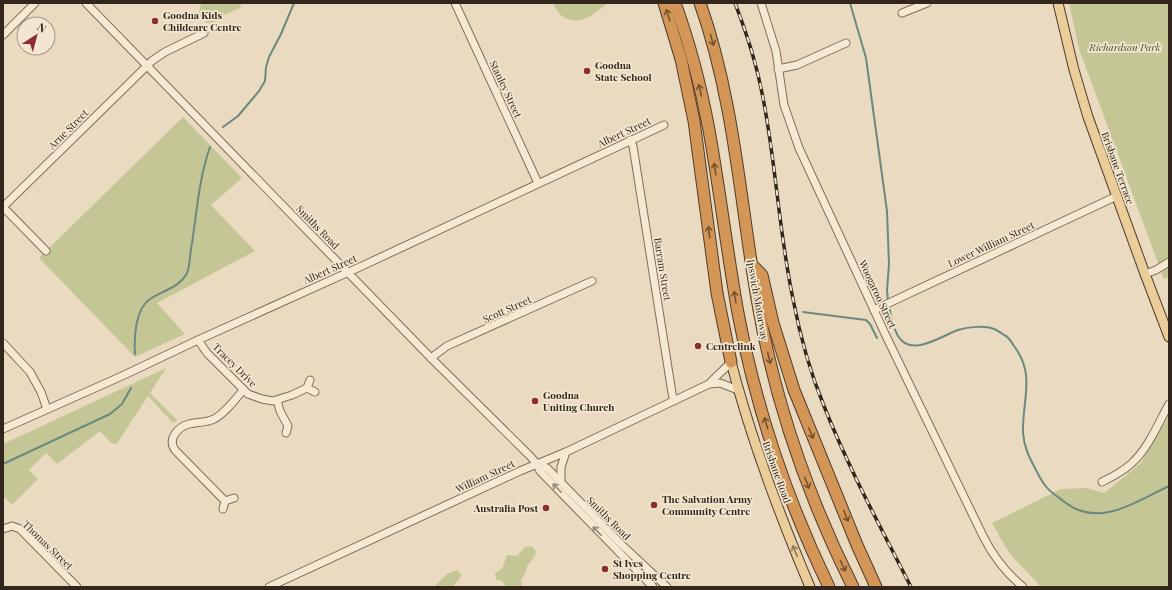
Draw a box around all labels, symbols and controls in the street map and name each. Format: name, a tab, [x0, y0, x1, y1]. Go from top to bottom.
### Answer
place label: Goodna Kids Childcare Centre	[163, 8, 242, 34]
one-way arrow	[664, 9, 671, 22]
north arrow	[16, 16, 56, 56]
marker: Goodna Kids Childcare Centre	[150, 16, 160, 26]
text: N	[35, 19, 50, 36]
one-way arrow	[709, 34, 716, 47]
park label: Richardson Park	[1088, 40, 1161, 54]
street label: Stanley Street	[487, 58, 526, 120]
place label: Goodna State School	[595, 58, 652, 84]
marker: Goodna State School	[582, 66, 592, 76]
one-way arrow	[696, 84, 704, 97]
street label: Arne Street	[44, 106, 91, 153]
street label: Albert Street	[594, 113, 653, 151]
street label: Brisbane Terrace	[1098, 130, 1138, 206]
one-way arrow	[711, 163, 719, 176]
street label: Smiths Road	[293, 202, 343, 252]
street label: Lower William Street	[945, 218, 1037, 270]
one-way arrow	[705, 226, 713, 239]
street label: Barram Street	[651, 237, 675, 302]
street label: Albert Street	[300, 251, 359, 287]
street label: Woogaroo Street	[856, 257, 900, 331]
street label: Ipswich Motorway	[744, 258, 772, 342]
one-way arrow	[731, 291, 739, 304]
street label: Scott Street	[481, 292, 534, 326]
place label: Centrelink	[706, 339, 756, 353]
street label: Tracey Drive	[210, 340, 260, 390]
marker: Centrelink	[693, 341, 703, 351]
one-way arrow	[766, 352, 774, 365]
place label: Goodna Uniting Church	[543, 388, 614, 414]
marker: Goodna Uniting Church	[530, 396, 540, 406]
one-way arrow	[762, 417, 769, 430]
one-way arrow	[808, 426, 815, 438]
street label: Brisbane Road	[759, 439, 795, 505]
street label: William Street	[452, 456, 517, 496]
one-way arrow	[804, 476, 812, 488]
one-way arrow	[552, 483, 562, 493]
place label: The Salvation Army Community Centre	[662, 492, 753, 518]
street label: Smiths Road	[584, 493, 634, 543]
marker: The Salvation Army Community Centre	[649, 500, 659, 510]
place label: Australia Post	[473, 501, 538, 515]
marker: Australia Post	[541, 503, 551, 513]
one-way arrow	[842, 510, 850, 522]
street label: Thomas Street	[20, 517, 77, 573]
one-way arrow	[593, 526, 602, 536]
one-way arrow	[790, 545, 798, 557]
place label: St Ives Shopping Centre	[613, 556, 691, 582]
one-way arrow	[840, 560, 847, 572]
marker: St Ives Shopping Centre	[600, 564, 610, 574]

